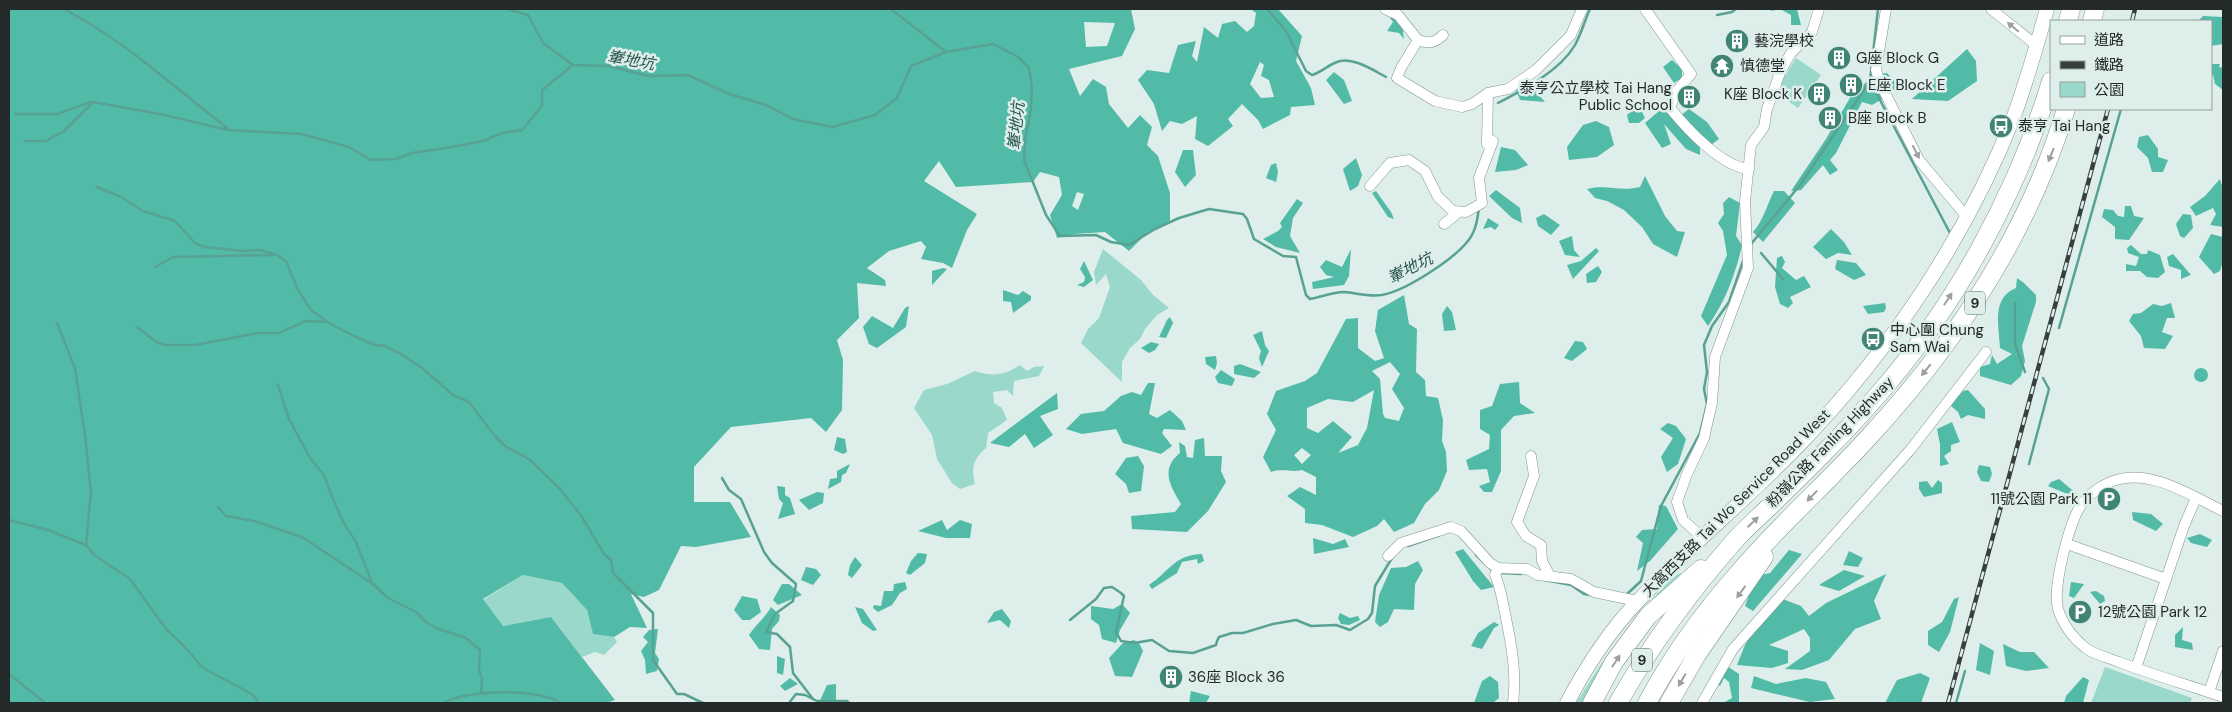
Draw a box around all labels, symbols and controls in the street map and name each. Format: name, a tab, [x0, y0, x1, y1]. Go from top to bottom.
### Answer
legend	[2050, 20, 2212, 110]
one-way arrow	[2006, 22, 2019, 33]
building icon: 藝浣學校	[1724, 28, 1750, 54]
text: 道路	[2094, 30, 2124, 50]
place label: 藝浣學校	[1754, 31, 1814, 51]
water label: 輋地坑	[606, 45, 658, 75]
building icon: G座 Block G	[1826, 45, 1852, 71]
place label: G座 Block G	[1856, 48, 1939, 68]
temple icon: 慎德堂	[1709, 53, 1735, 79]
text: 鐵路	[2094, 55, 2124, 75]
place label: 慎德堂	[1740, 56, 1785, 76]
building icon: E座 Block E	[1838, 72, 1864, 98]
place label: E座 Block E	[1868, 75, 1945, 95]
place label: 泰亨公立學校 Tai Hang Public School	[1520, 78, 1672, 115]
text: 公園	[2094, 80, 2124, 100]
building icon: K座 Block K	[1806, 81, 1832, 107]
building icon: 泰亨公立學校 Tai Hang Public School	[1676, 84, 1702, 110]
place label: K座 Block K	[1724, 84, 1802, 104]
water label: 輋地坑	[1003, 99, 1029, 151]
building icon: B座 Block B	[1817, 105, 1843, 131]
place label: B座 Block B	[1848, 108, 1927, 128]
bus stop icon: 泰亨 Tai Hang	[1988, 113, 2014, 139]
place label: 泰亨 Tai Hang	[2018, 116, 2110, 136]
one-way arrow	[1912, 145, 1920, 159]
one-way arrow	[2047, 148, 2055, 162]
water label: 輋地坑	[1384, 247, 1438, 288]
road number: 9	[1965, 292, 1985, 314]
one-way arrow	[1943, 293, 1953, 306]
place label: 中心圍 Chung Sam Wai	[1890, 320, 1984, 357]
bus stop icon: 中心圍 Chung Sam Wai	[1860, 326, 1886, 352]
one-way arrow	[1921, 363, 1932, 376]
street label: 粉嶺公路 Fanling Highway	[1762, 372, 1898, 512]
street label: 大窩西支路 Tai Wo Service Road West	[1638, 405, 1834, 601]
parking icon: 11號公園 Park 11	[2096, 486, 2122, 512]
one-way arrow	[1806, 489, 1818, 501]
place label: 11號公園 Park 11	[1991, 489, 2092, 509]
one-way arrow	[1747, 517, 1759, 529]
one-way arrow	[1735, 585, 1746, 598]
parking icon: 12號公園 Park 12	[2067, 599, 2093, 625]
place label: 12號公園 Park 12	[2098, 602, 2207, 622]
road number: 9	[1632, 648, 1652, 672]
one-way arrow	[1611, 654, 1620, 667]
building icon: 36座 Block 36	[1158, 664, 1184, 690]
place label: 36座 Block 36	[1188, 667, 1285, 687]
one-way arrow	[1678, 673, 1687, 686]

